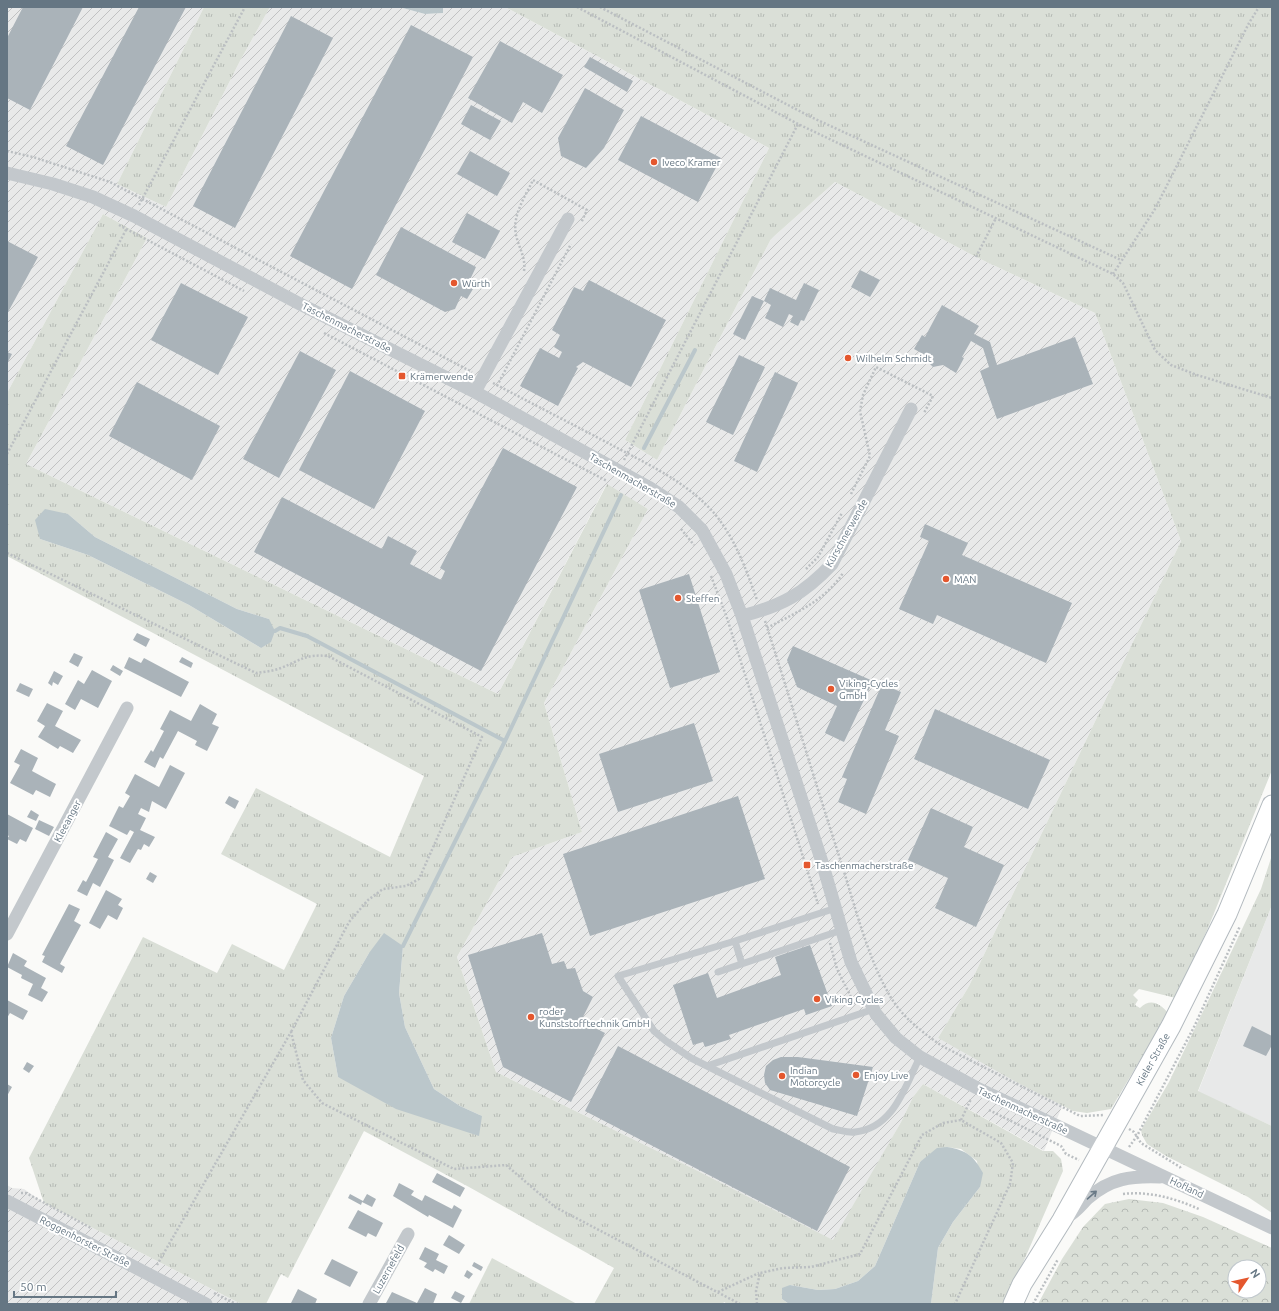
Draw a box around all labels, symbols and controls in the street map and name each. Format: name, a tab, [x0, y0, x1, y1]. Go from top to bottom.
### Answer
marker: Iveco Kramer	[649, 157, 659, 167]
place label: Iveco Kramer	[662, 157, 721, 168]
marker: Würth	[449, 278, 459, 288]
place label: Würth	[462, 278, 490, 289]
street label: Taschenmacherstraße	[300, 300, 393, 355]
marker: Wilhelm Schmidt	[843, 353, 853, 363]
place label: Wilhelm Schmidt	[856, 353, 932, 364]
marker: Krämerwende	[397, 371, 407, 381]
place label: Krämerwende	[410, 371, 474, 382]
street label: Taschenmacherstraße	[587, 451, 678, 510]
street label: Kürschnerwende	[823, 497, 870, 569]
marker: MAN	[941, 574, 951, 584]
place label: MAN	[954, 574, 976, 585]
marker: Steffen	[673, 593, 683, 603]
place label: Steffen	[686, 593, 720, 604]
place label: Viking-Cycles GmbH	[839, 678, 898, 701]
marker: Viking-Cycles GmbH	[826, 684, 836, 694]
street label: Kleeanger	[52, 798, 83, 844]
marker: Taschenmacherstraße	[802, 860, 812, 870]
place label: Taschenmacherstraße	[815, 860, 913, 871]
marker: Viking Cycles	[812, 994, 822, 1004]
place label: Viking Cycles	[825, 994, 883, 1005]
place label: roder Kunststofftechnik GmbH	[539, 1006, 650, 1029]
marker: roder Kunststofftechnik GmbH	[526, 1012, 536, 1022]
street label: Kieler Straße	[1134, 1031, 1172, 1087]
place label: Indian Motorcycle	[790, 1065, 840, 1088]
marker: Enjoy Live	[851, 1070, 861, 1080]
place label: Enjoy Live	[864, 1070, 909, 1081]
marker: Indian Motorcycle	[777, 1071, 787, 1081]
street label: Taschenmacherstraße	[976, 1085, 1070, 1136]
street label: Hofland	[1168, 1175, 1206, 1200]
one-way arrow	[1087, 1191, 1097, 1200]
street label: Roggenhorster Straße	[38, 1214, 132, 1269]
street label: Luzernefeld	[371, 1243, 406, 1295]
north arrow	[1227, 1259, 1267, 1299]
text: N	[1248, 1267, 1263, 1280]
scale bar	[14, 1273, 116, 1299]
text: 50 m	[20, 1280, 47, 1293]

